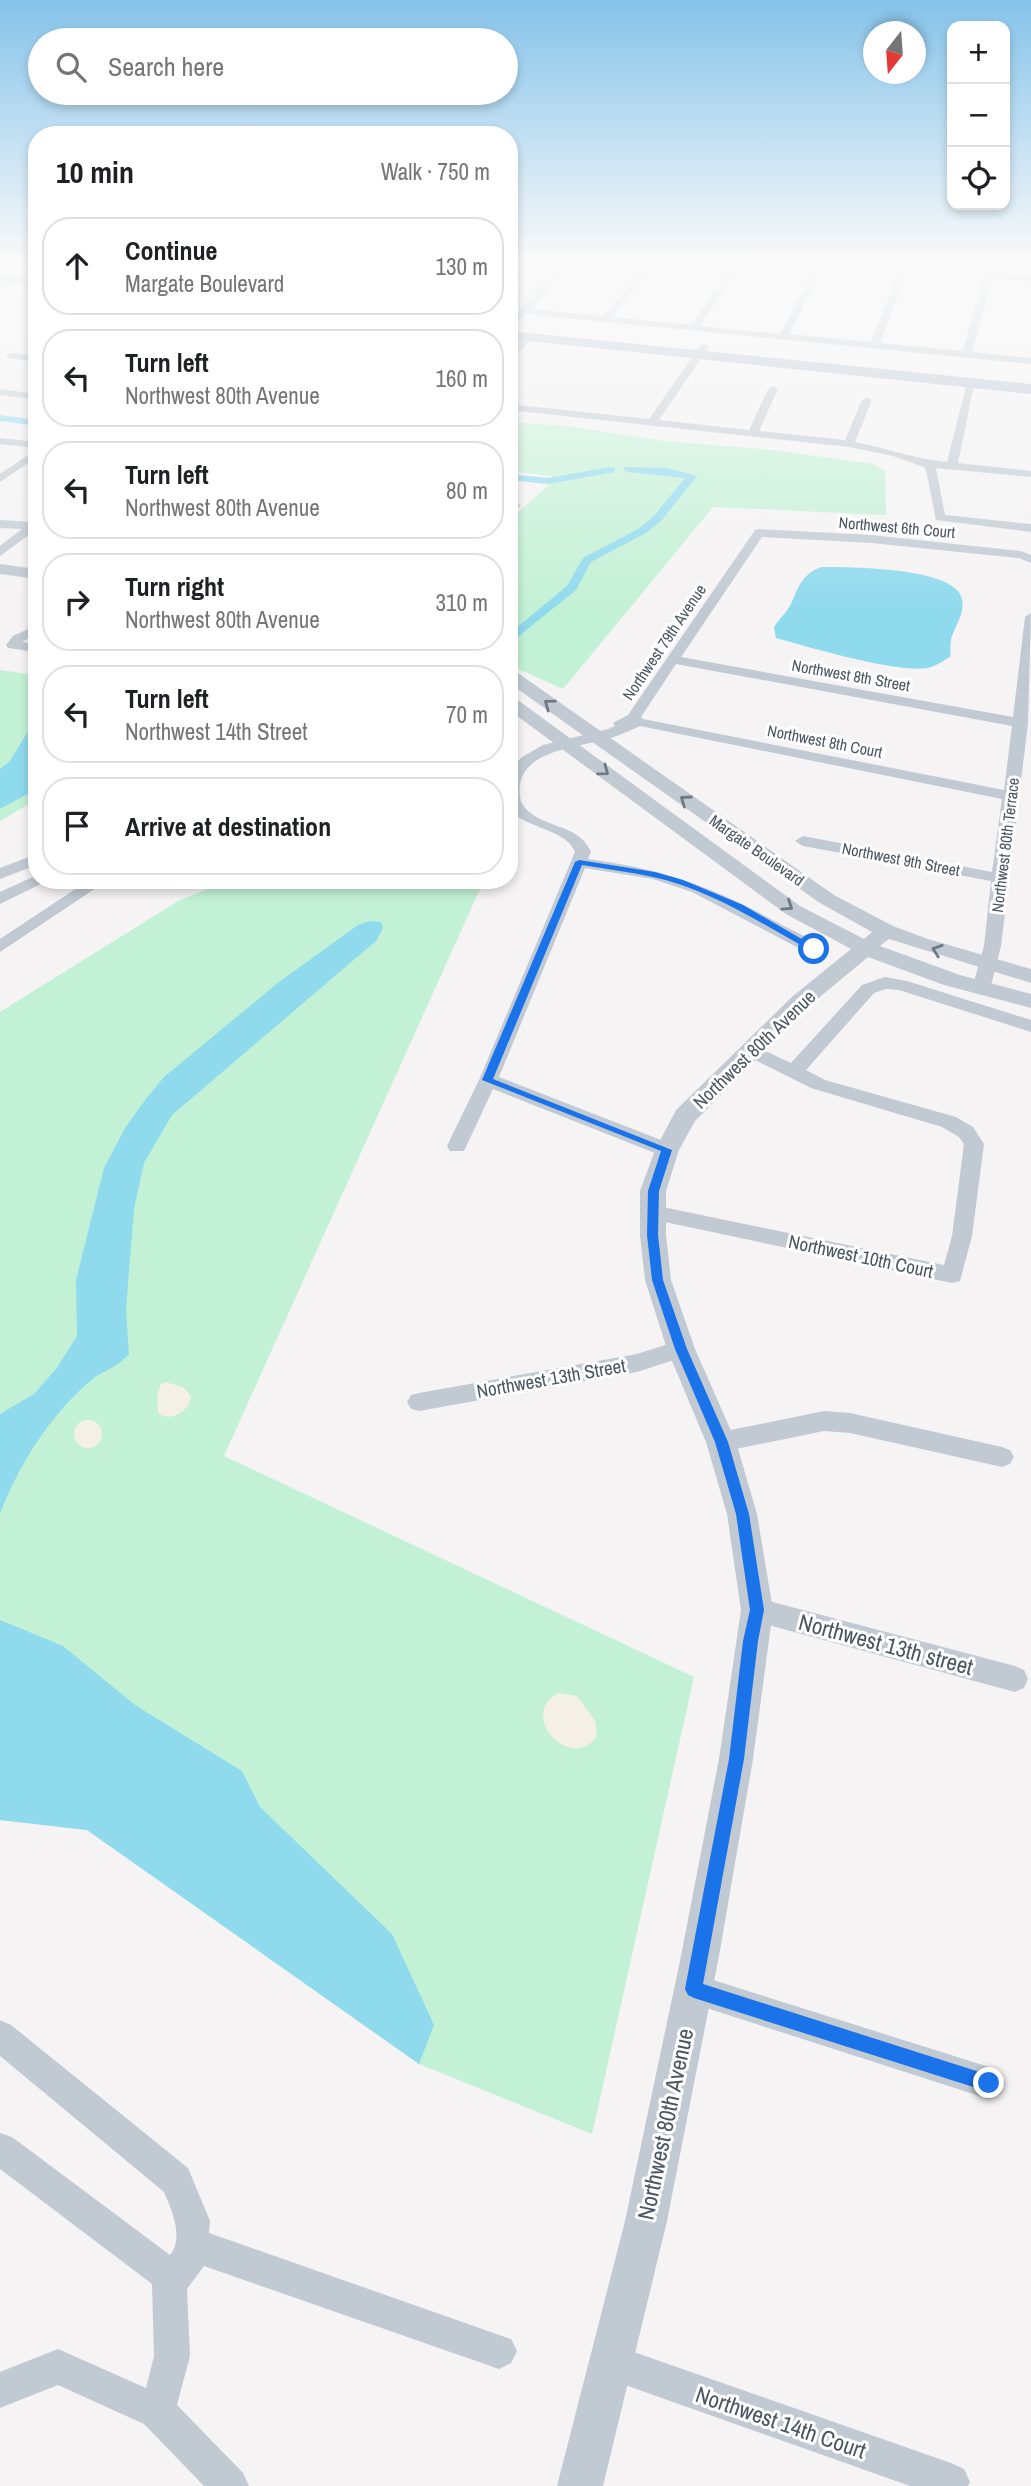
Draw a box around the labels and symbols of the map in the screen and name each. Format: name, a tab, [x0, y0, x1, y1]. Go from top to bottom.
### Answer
north arrow	[863, 21, 926, 84]
street label: Northwest 6th Court	[838, 511, 956, 543]
street label: Northwest 79th Avenue	[617, 580, 711, 704]
street label: Northwest 8th Street	[790, 654, 912, 696]
one-way arrow	[545, 700, 557, 713]
street label: Northwest 8th Court	[766, 719, 885, 763]
one-way arrow	[596, 763, 609, 775]
street label: Northwest 80th Terrace	[986, 776, 1024, 914]
one-way arrow	[680, 796, 693, 808]
street label: Margate Boulevard	[705, 809, 809, 891]
street label: Northwest 9th Street	[840, 837, 962, 881]
one-way arrow	[780, 897, 793, 910]
route start	[798, 933, 829, 964]
one-way arrow	[932, 944, 944, 958]
street label: Northwest 80th Avenue	[687, 984, 821, 1114]
street label: Northwest 10th Court	[786, 1228, 936, 1284]
street label: Northwest 13th Street	[475, 1352, 628, 1404]
street label: Northwest 13th street	[795, 1606, 977, 1682]
street label: Northwest 80th Avenue	[630, 2026, 700, 2222]
route end	[973, 2067, 1004, 2098]
street label: Northwest 14th Court	[692, 2378, 870, 2466]

